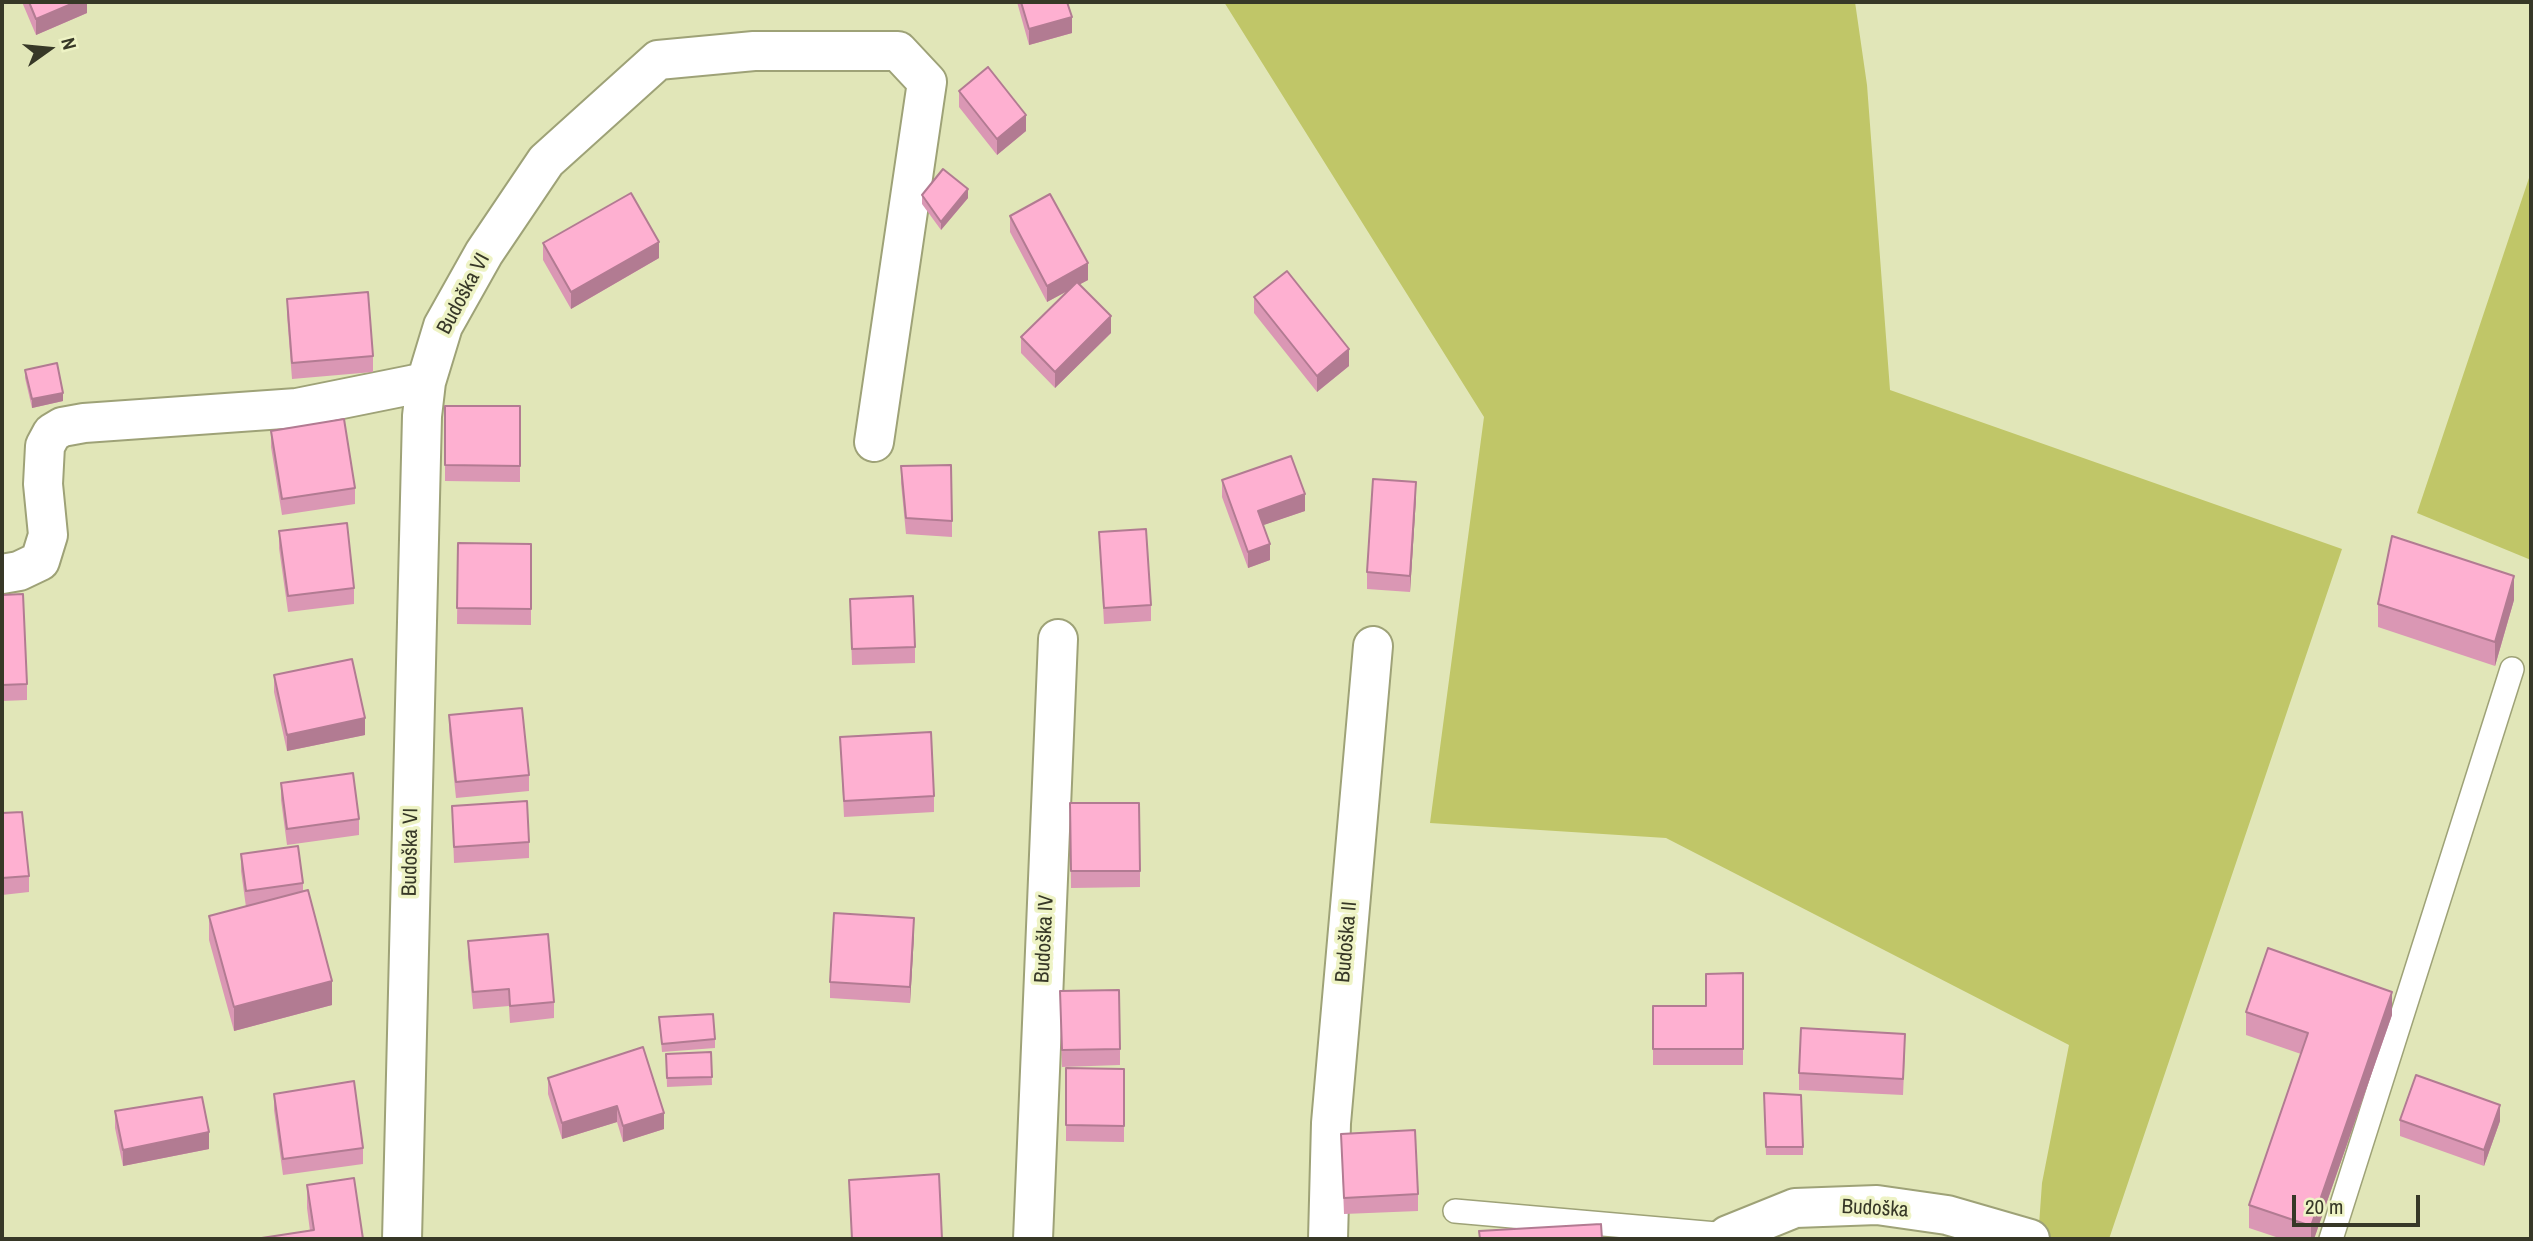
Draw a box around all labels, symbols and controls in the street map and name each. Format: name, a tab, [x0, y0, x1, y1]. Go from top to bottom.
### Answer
north arrow	[14, 14, 84, 84]
text: N	[55, 35, 83, 52]
street label: Budoška VI	[432, 249, 496, 339]
street label: Budoška VI	[398, 808, 424, 896]
street label: Budoška IV	[1030, 894, 1060, 984]
street label: Budoška II	[1331, 900, 1363, 984]
scale bar	[2295, 1182, 2423, 1226]
text: 20 m	[2305, 1192, 2343, 1221]
street label: Budoška	[1841, 1195, 1909, 1223]

